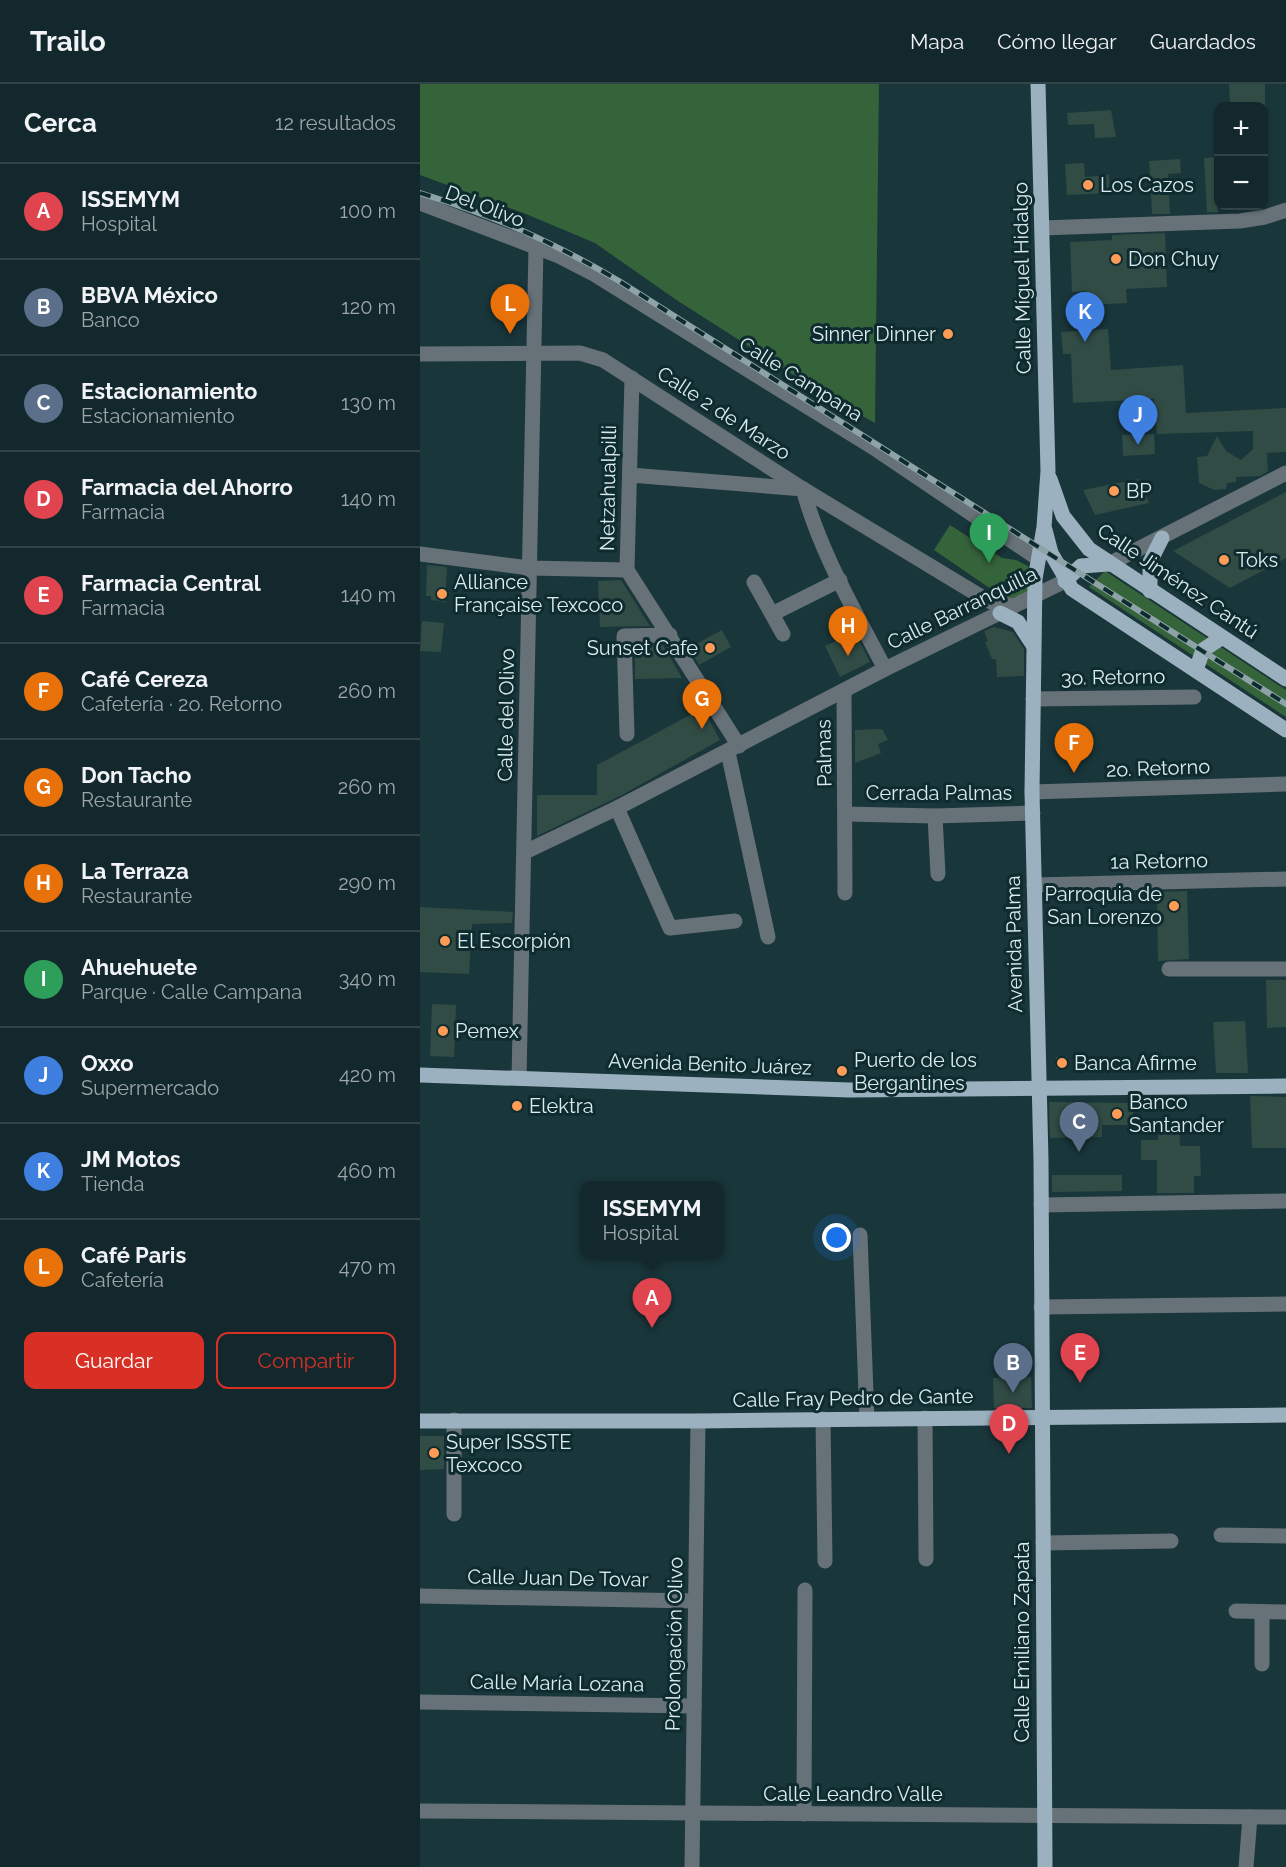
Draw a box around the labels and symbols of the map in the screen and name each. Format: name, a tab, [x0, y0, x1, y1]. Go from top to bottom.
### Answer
place label: Los Cazos	[1100, 173, 1194, 197]
marker: Los Cazos	[1081, 178, 1095, 192]
street label: Del Olivo	[442, 180, 528, 232]
street label: Calle Míguel Hidalgo	[1008, 182, 1036, 374]
place label: Don Chuy	[1128, 247, 1219, 271]
marker: Don Chuy	[1109, 252, 1123, 266]
pin: L	[490, 284, 530, 334]
pin: K	[1066, 292, 1104, 342]
place label: Sinner Dinner	[812, 322, 936, 346]
marker: Sinner Dinner	[941, 327, 955, 341]
street label: Calle Campana	[735, 331, 867, 427]
street label: Calle 2 de Marzo	[653, 361, 795, 465]
pin: J	[1118, 396, 1158, 445]
street label: Netzahualpilli	[595, 425, 621, 551]
place label: BP	[1126, 479, 1152, 503]
marker: BP	[1107, 484, 1121, 498]
pin: I	[970, 514, 1008, 563]
street label: Calle Jiménez Cantú	[1093, 518, 1263, 644]
place label: Toks	[1236, 548, 1278, 572]
marker: Toks	[1217, 553, 1231, 567]
street label: Calle Barranquilla	[883, 561, 1041, 655]
place label: Alliance Française Texcoco	[454, 570, 623, 617]
marker: Alliance Française Texcoco	[435, 587, 449, 601]
pin: H	[828, 606, 868, 656]
place label: Sunset Cafe	[587, 636, 698, 660]
marker: Sunset Cafe	[703, 641, 717, 655]
street label: Calle del Olivo	[493, 648, 519, 782]
street label: 3o. Retorno	[1061, 664, 1166, 690]
pin: G	[682, 680, 722, 729]
street label: Palmas	[811, 719, 837, 787]
pin: F	[1054, 724, 1094, 773]
street label: 2o. Retorno	[1106, 754, 1211, 782]
street label: Cerrada Palmas	[866, 781, 1012, 805]
street label: 1a Retorno	[1110, 848, 1208, 874]
street label: Avenida Palma	[1001, 875, 1027, 1013]
place label: Parroquia de San Lorenzo	[1044, 882, 1162, 929]
marker: Parroquia de San Lorenzo	[1167, 899, 1181, 913]
place label: El Escorpión	[457, 929, 571, 953]
marker: El Escorpión	[438, 934, 452, 948]
place label: Pemex	[455, 1019, 519, 1043]
marker: Pemex	[436, 1024, 450, 1038]
street label: Avenida Benito Juárez	[608, 1048, 812, 1080]
place label: Puerto de los Bergantines	[854, 1048, 977, 1095]
place label: Banca Afirme	[1074, 1051, 1197, 1075]
marker: Banca Afirme	[1055, 1056, 1069, 1070]
marker: Puerto de los Bergantines	[835, 1064, 849, 1078]
place label: Banco Santander	[1129, 1090, 1224, 1137]
place label: Elektra	[529, 1094, 594, 1118]
marker: Elektra	[510, 1099, 524, 1113]
pin: C	[1060, 1102, 1098, 1152]
marker: Banco Santander	[1110, 1107, 1124, 1121]
your location	[822, 1223, 851, 1252]
pin: A	[632, 1278, 672, 1328]
pin: E	[1060, 1334, 1100, 1383]
pin: B	[994, 1344, 1032, 1393]
street label: Calle Fray Pedro de Gante	[732, 1384, 974, 1412]
pin: D	[990, 1404, 1028, 1454]
place label: Super ISSSTE Texcoco	[446, 1430, 572, 1477]
marker: Super ISSSTE Texcoco	[427, 1446, 441, 1460]
street label: Calle Emiliano Zapata	[1010, 1542, 1034, 1742]
street label: Prolongación Olivo	[660, 1557, 688, 1731]
street label: Calle Juan De Tovar	[467, 1564, 649, 1592]
street label: Calle María Lozana	[470, 1669, 644, 1697]
street label: Calle Leandro Valle	[763, 1782, 943, 1806]

